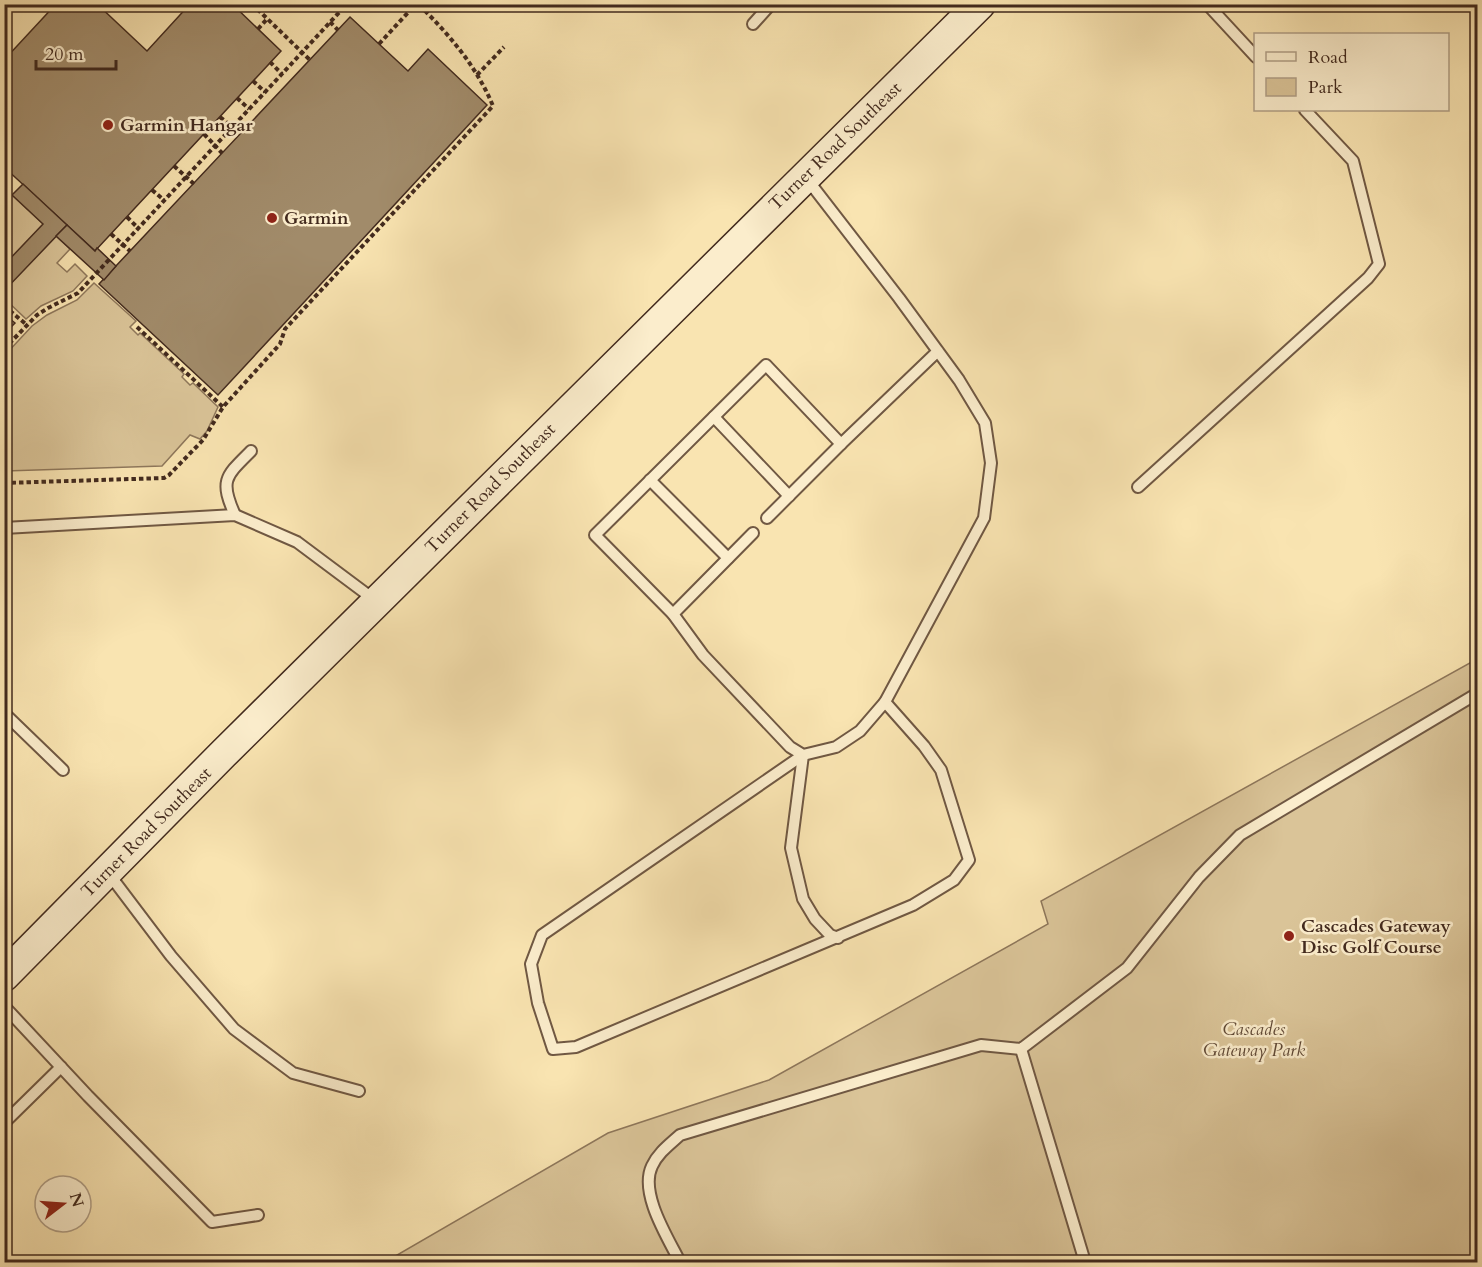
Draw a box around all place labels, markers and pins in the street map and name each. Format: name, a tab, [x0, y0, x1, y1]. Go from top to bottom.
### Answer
place label: Garmin Hangar	[120, 113, 254, 138]
marker: Garmin Hangar	[101, 118, 115, 132]
place label: Garmin	[284, 206, 349, 231]
marker: Garmin	[265, 211, 279, 225]
place label: Cascades Gateway Disc Golf Course	[1301, 914, 1452, 960]
marker: Cascades Gateway Disc Golf Course	[1282, 929, 1296, 943]

